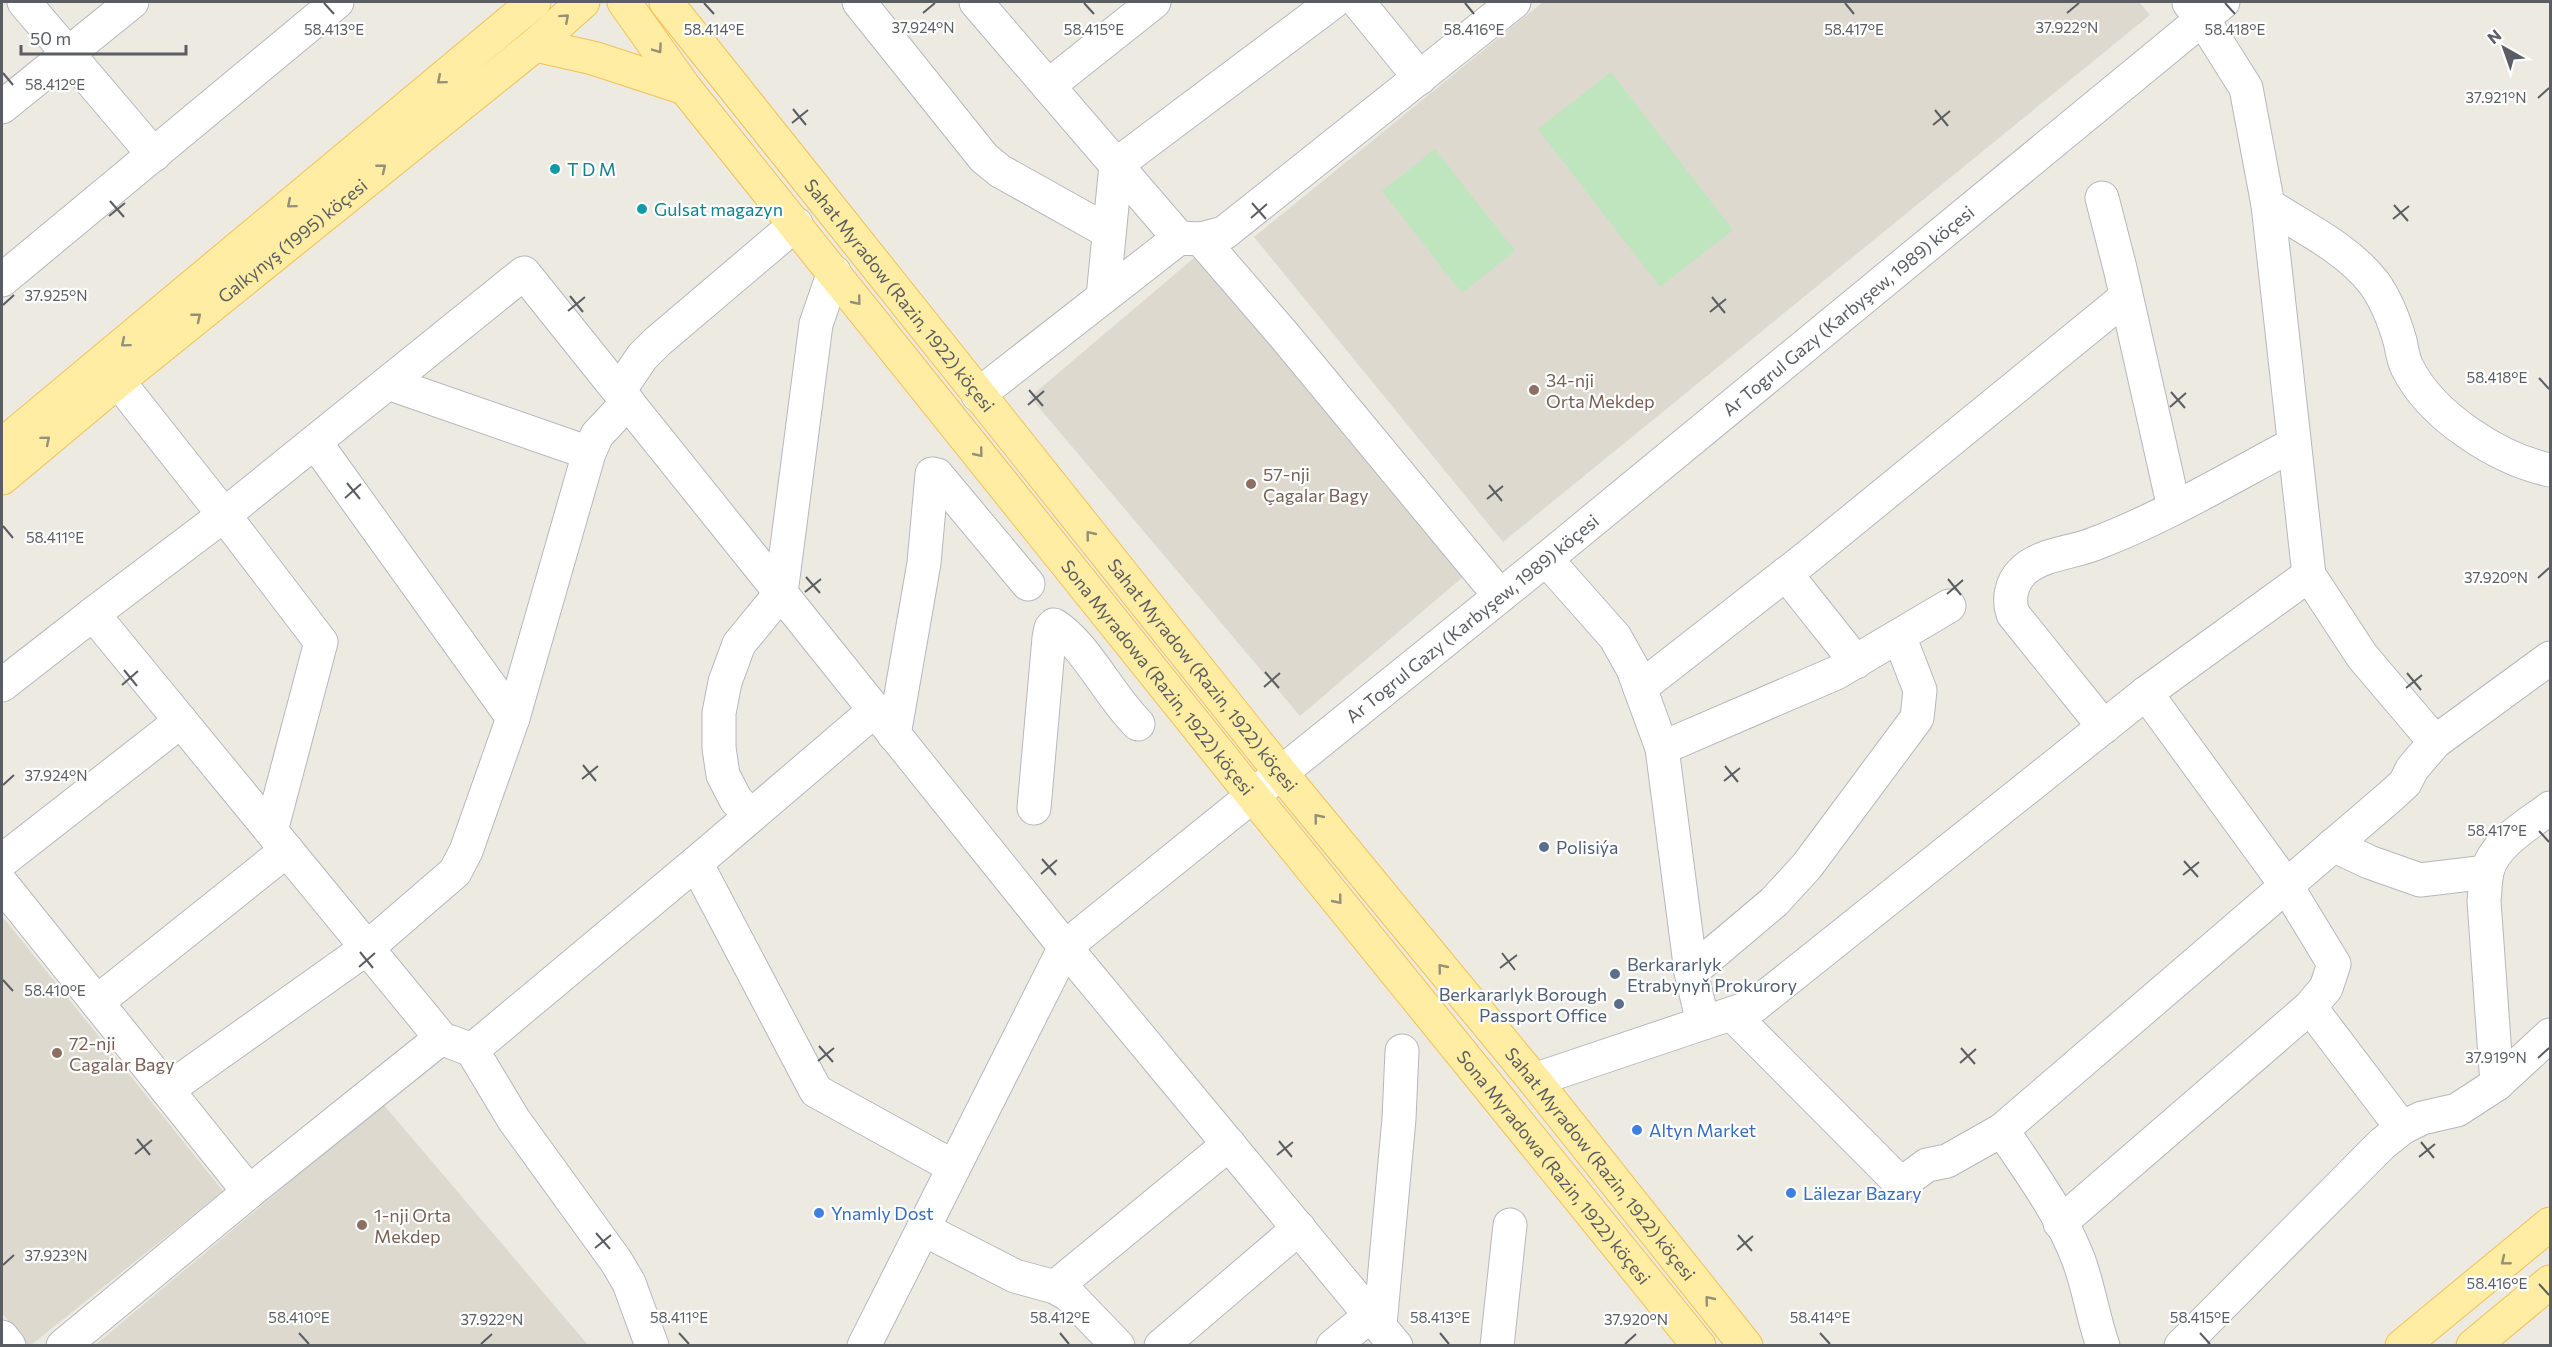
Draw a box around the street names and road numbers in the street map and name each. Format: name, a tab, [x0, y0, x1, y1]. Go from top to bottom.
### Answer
street label: Galkynyş (1995) köçesi	[213, 174, 371, 307]
street label: Sahat Myradow (Razin, 1922) köçesi	[800, 174, 999, 416]
street label: Ar Togrul Gazy (Karbyşew, 1989) köçesi	[1718, 201, 1978, 420]
street label: Ar Togrul Gazy (Karbyşew, 1989) köçesi	[1341, 509, 1603, 727]
street label: Sahat Myradow (Razin, 1922) köçesi	[1103, 554, 1303, 796]
street label: Sona Myradowa (Razin, 1922) köçesi	[1057, 555, 1259, 799]
street label: Sahat Myradow (Razin, 1922) köçesi	[1501, 1043, 1700, 1285]
street label: Sona Myradowa (Razin, 1922) köçesi	[1453, 1046, 1655, 1289]

